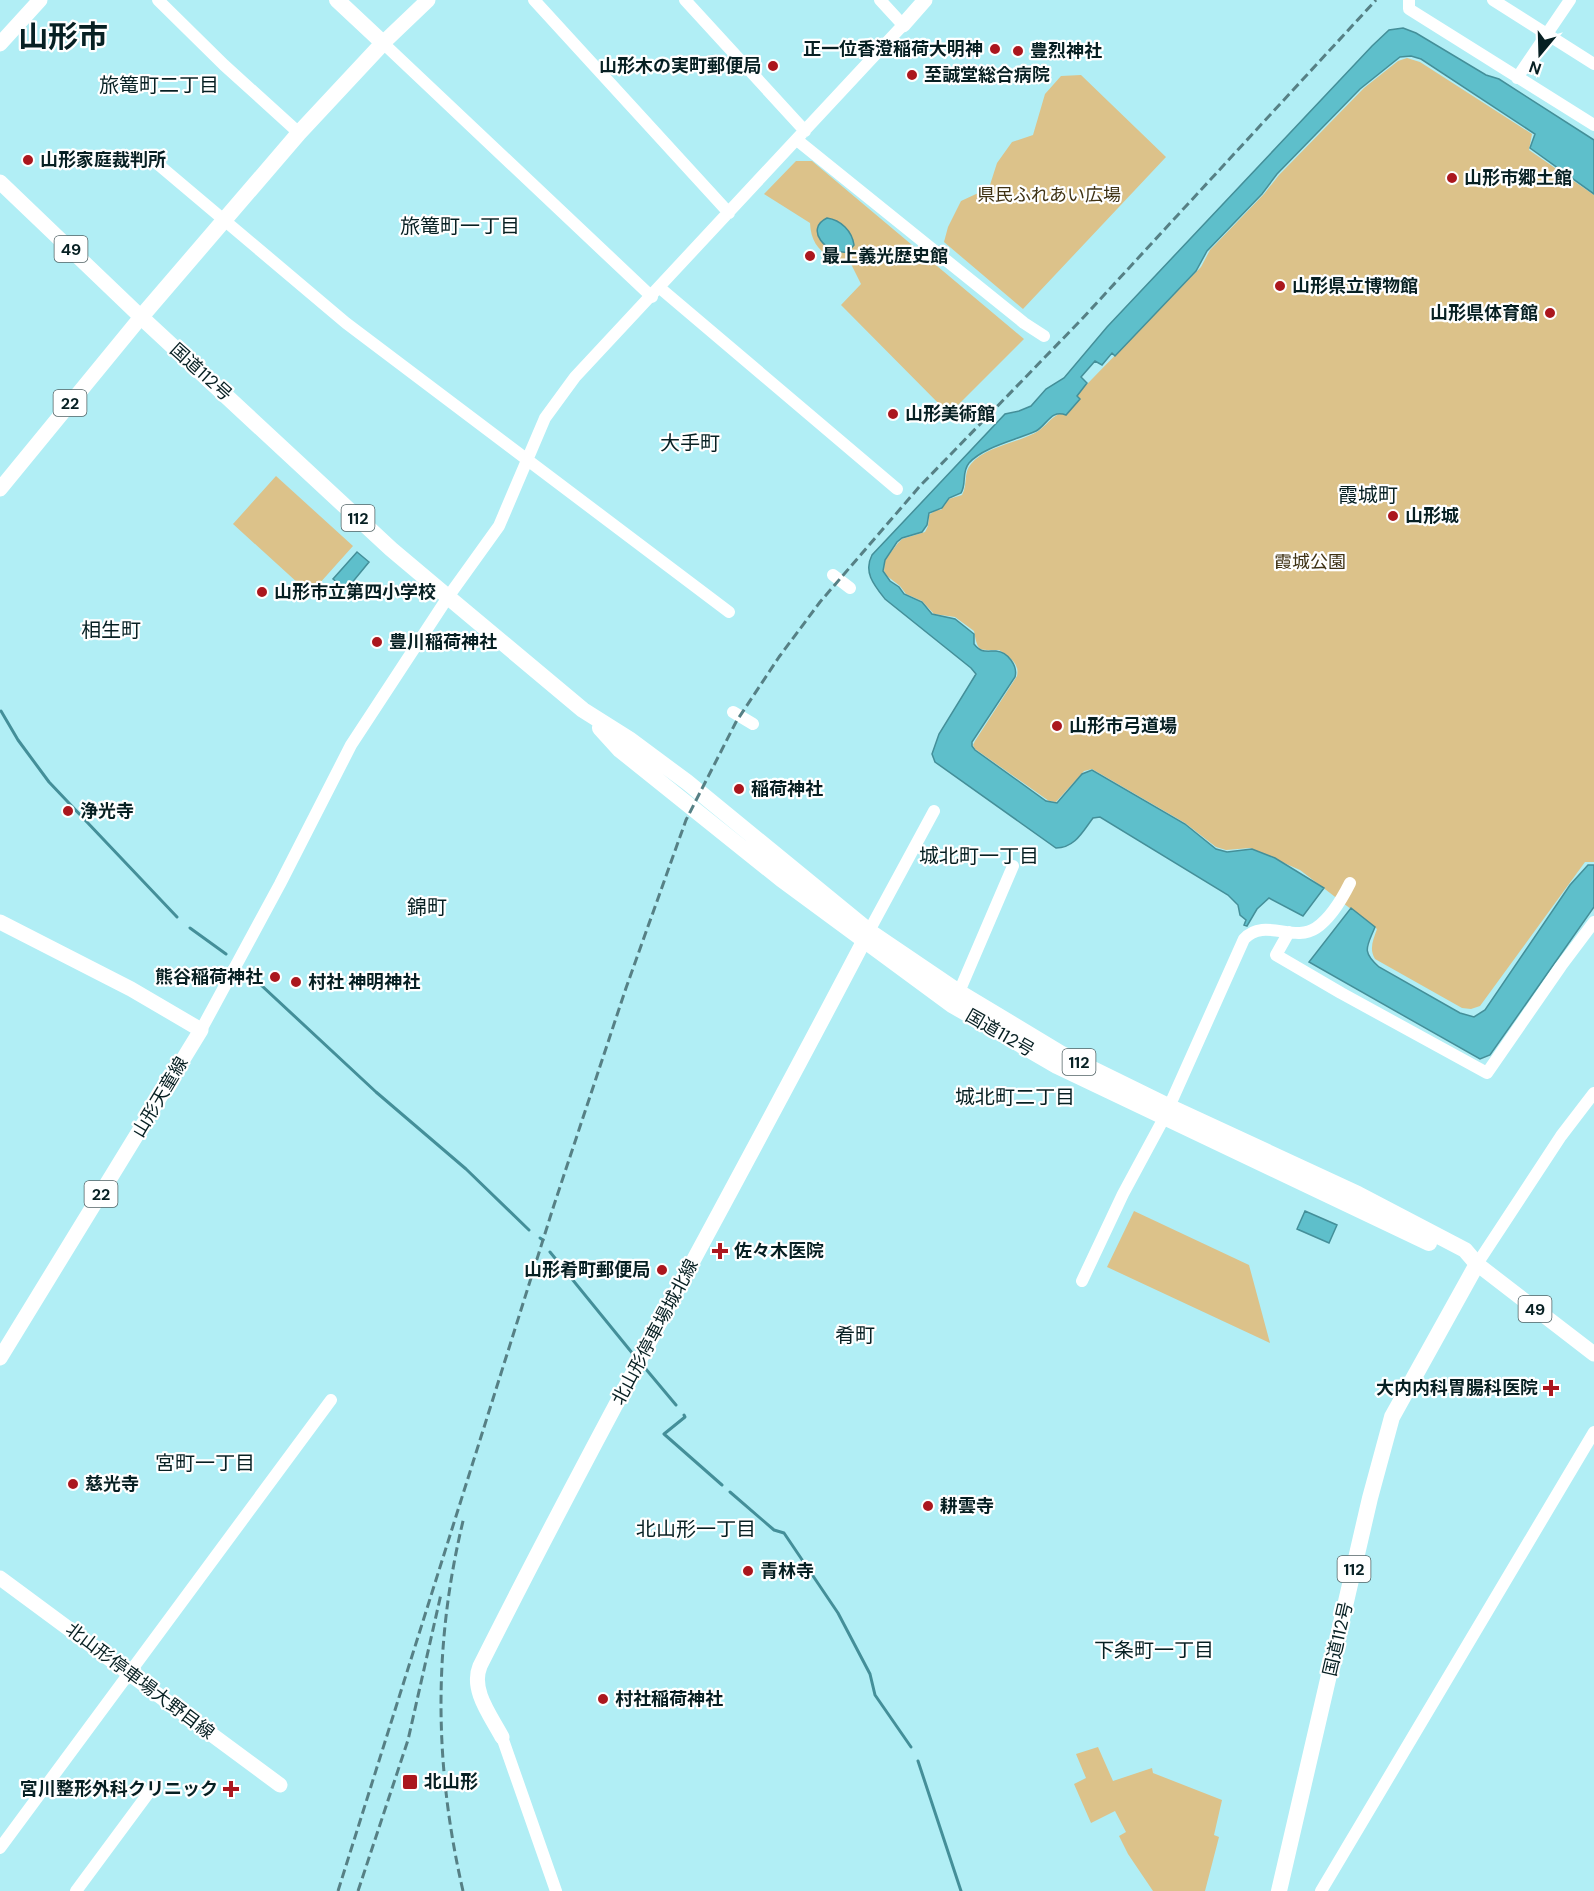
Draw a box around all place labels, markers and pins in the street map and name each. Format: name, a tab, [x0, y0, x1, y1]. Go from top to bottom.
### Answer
place label: 正一位香澄稲荷大明神	[803, 37, 983, 61]
place label: 豊烈神社	[1030, 39, 1102, 63]
marker: 正一位香澄稲荷大明神	[988, 42, 1002, 56]
marker: 豊烈神社	[1011, 44, 1025, 58]
place label: 山形木の実町郵便局	[599, 54, 761, 78]
marker: 山形木の実町郵便局	[766, 59, 780, 73]
place label: 至誠堂総合病院	[924, 63, 1050, 87]
marker: 至誠堂総合病院	[905, 68, 919, 82]
place label: 山形家庭裁判所	[40, 148, 166, 172]
marker: 山形家庭裁判所	[21, 153, 35, 167]
place label: 山形市郷土館	[1464, 166, 1572, 190]
marker: 山形市郷土館	[1445, 171, 1459, 185]
place label: 最上義光歴史館	[822, 244, 948, 268]
marker: 最上義光歴史館	[803, 249, 817, 263]
place label: 山形県立博物館	[1292, 274, 1418, 298]
marker: 山形県立博物館	[1273, 279, 1287, 293]
place label: 山形県体育館	[1430, 301, 1538, 325]
marker: 山形県体育館	[1543, 306, 1557, 320]
place label: 山形美術館	[905, 402, 995, 426]
marker: 山形美術館	[886, 407, 900, 421]
place label: 山形城	[1405, 504, 1459, 528]
marker: 山形城	[1386, 509, 1400, 523]
place label: 山形市立第四小学校	[274, 580, 436, 604]
marker: 山形市立第四小学校	[255, 585, 269, 599]
place label: 豊川稲荷神社	[389, 630, 497, 654]
marker: 豊川稲荷神社	[370, 635, 384, 649]
place label: 山形市弓道場	[1069, 714, 1177, 738]
marker: 山形市弓道場	[1050, 719, 1064, 733]
place label: 稲荷神社	[751, 777, 823, 801]
marker: 稲荷神社	[732, 782, 746, 796]
place label: 浄光寺	[80, 799, 134, 823]
marker: 浄光寺	[61, 804, 75, 818]
place label: 熊谷稲荷神社	[155, 965, 263, 989]
marker: 熊谷稲荷神社	[268, 970, 282, 984]
place label: 村社 神明神社	[308, 970, 420, 994]
marker: 村社 神明神社	[289, 975, 303, 989]
place label: 佐々木医院	[734, 1239, 824, 1263]
marker: 佐々木医院	[711, 1242, 729, 1260]
place label: 山形肴町郵便局	[524, 1258, 650, 1282]
marker: 山形肴町郵便局	[655, 1263, 669, 1277]
place label: 大内内科胃腸科医院	[1376, 1376, 1538, 1400]
marker: 大内内科胃腸科医院	[1542, 1379, 1560, 1397]
place label: 慈光寺	[85, 1472, 139, 1496]
marker: 慈光寺	[66, 1477, 80, 1491]
place label: 耕雲寺	[940, 1494, 994, 1518]
marker: 耕雲寺	[921, 1499, 935, 1513]
place label: 青林寺	[760, 1559, 814, 1583]
marker: 青林寺	[741, 1564, 755, 1578]
place label: 村社稲荷神社	[615, 1687, 723, 1711]
marker: 村社稲荷神社	[596, 1692, 610, 1706]
place label: 北山形	[424, 1770, 478, 1794]
marker: 北山形	[401, 1773, 419, 1791]
place label: 宮川整形外科クリニック	[20, 1777, 218, 1801]
marker: 宮川整形外科クリニック	[222, 1780, 240, 1798]

